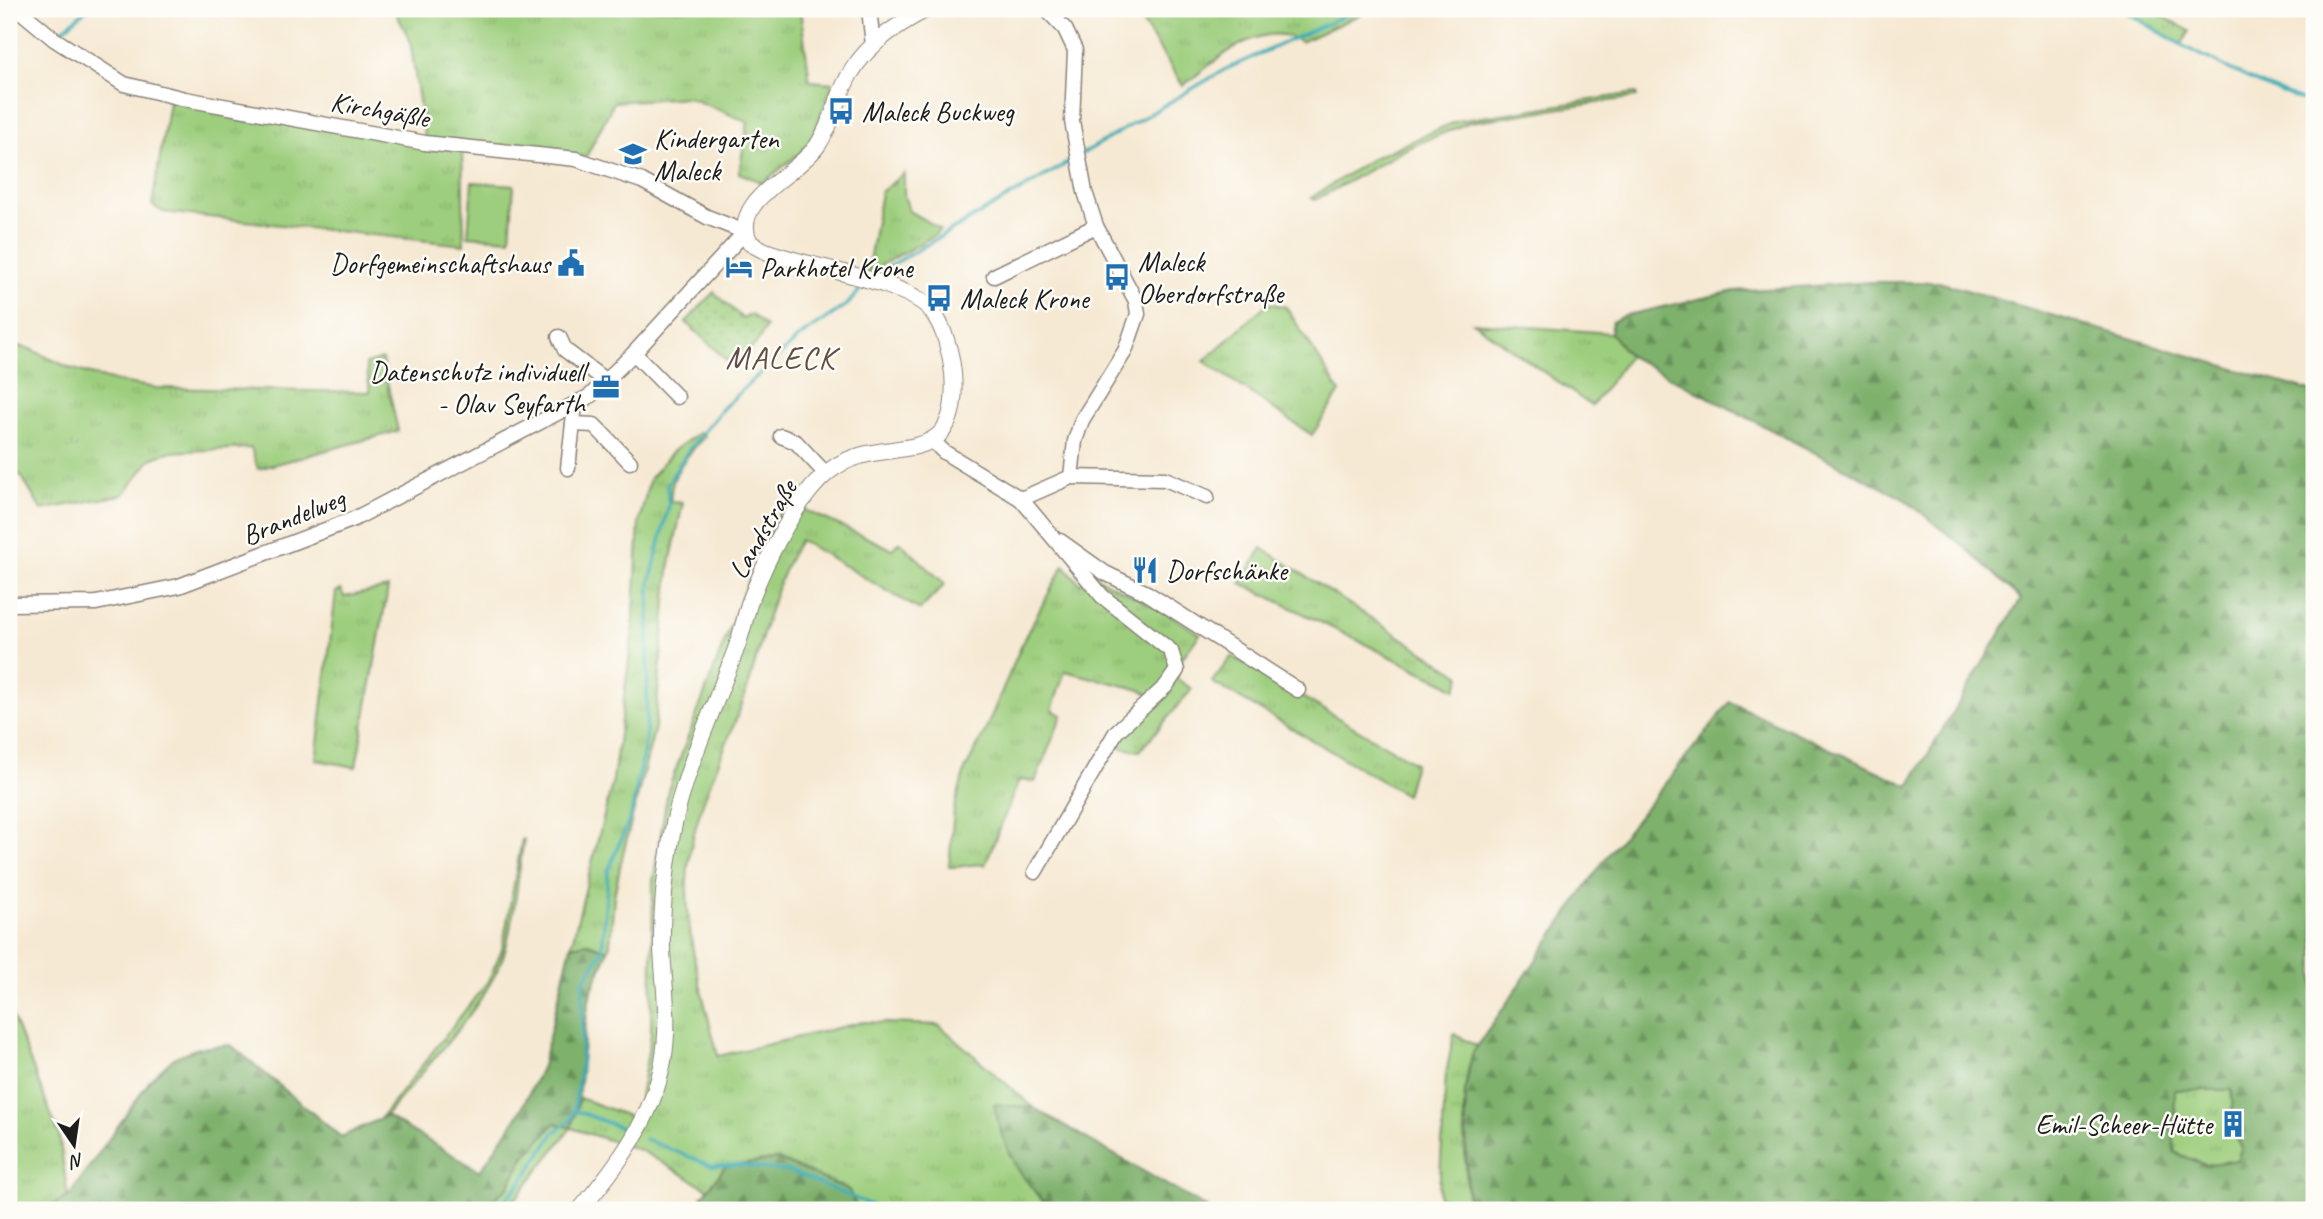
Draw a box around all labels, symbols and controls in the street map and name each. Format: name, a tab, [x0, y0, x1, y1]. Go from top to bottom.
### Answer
street label: Kirchgäßle	[328, 84, 434, 136]
place label: Maleck Buckweg	[862, 94, 1015, 129]
bus stop icon: Maleck Buckweg	[826, 96, 856, 126]
place label: Kindergarten Maleck	[654, 121, 780, 188]
school or university icon: Kindergarten Maleck	[618, 139, 648, 169]
place label: Maleck Oberdorfstraße	[1138, 244, 1285, 311]
place label: Dorfgemeinschaftshaus	[330, 246, 552, 281]
public building icon: Dorfgemeinschaftshaus	[556, 248, 586, 278]
place label: Parkhotel Krone	[760, 250, 914, 285]
hotel icon: Parkhotel Krone	[724, 252, 754, 282]
bus stop icon: Maleck Oberdorfstraße	[1102, 262, 1132, 292]
place label: Maleck Krone	[960, 281, 1091, 316]
bus stop icon: Maleck Krone	[924, 283, 954, 313]
district label: MALECK	[725, 337, 841, 378]
place label: Datenschutz individuell - Olav Seyfarth	[370, 354, 590, 421]
office icon: Datenschutz individuell - Olav Seyfarth	[591, 372, 621, 402]
street label: Landstraße	[720, 472, 806, 585]
street label: Brandelweg	[237, 479, 352, 553]
place label: Dorfschänke	[1166, 553, 1289, 588]
restaurant icon: Dorfschänke	[1130, 555, 1160, 585]
place label: Emil-Scheer-Hütte	[2036, 1107, 2214, 1142]
building icon: Emil-Scheer-Hütte	[2218, 1109, 2248, 1139]
north arrow	[38, 1110, 108, 1180]
text: N	[66, 1148, 86, 1174]

